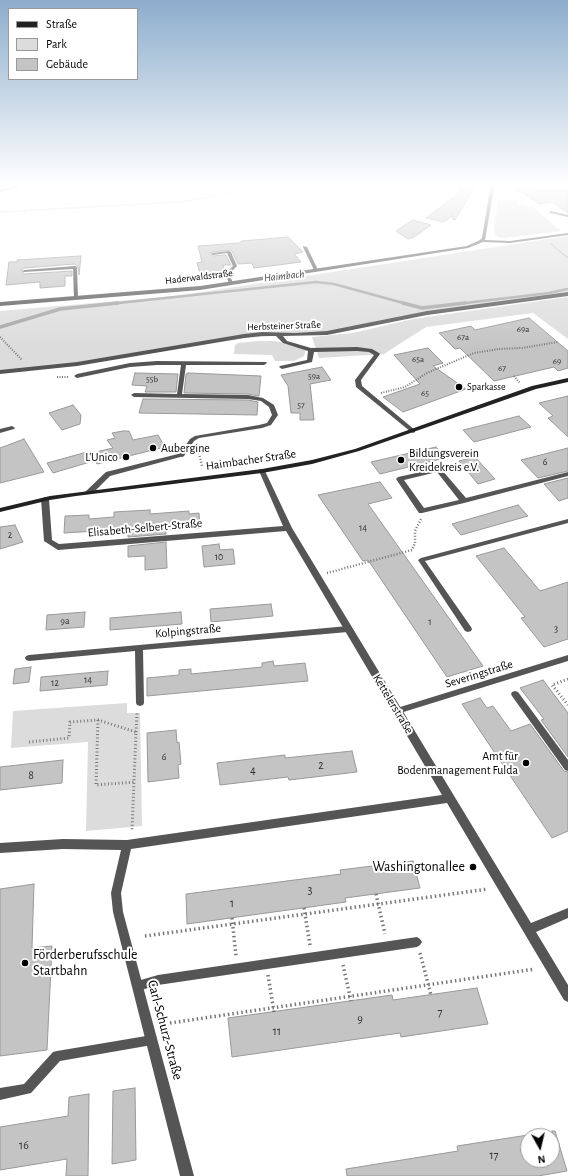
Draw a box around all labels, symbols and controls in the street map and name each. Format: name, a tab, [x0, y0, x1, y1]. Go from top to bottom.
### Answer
legend	[8, 8, 138, 80]
text: Straße	[46, 18, 77, 30]
text: Park	[46, 38, 67, 50]
text: Gebäude	[46, 58, 88, 70]
street label: Haderwaldstraße	[165, 267, 233, 287]
water label: Haimbach	[263, 267, 305, 285]
street label: Herbsteiner Straße	[247, 319, 321, 333]
house number: 69a	[517, 324, 529, 334]
house number: 67a	[457, 332, 469, 342]
house number: 65a	[412, 354, 424, 364]
house number: 69	[553, 356, 561, 366]
house number: 67	[498, 363, 506, 373]
house number: 59a	[308, 371, 320, 381]
house number: 55b	[146, 374, 158, 384]
place label: Sparkasse	[467, 381, 506, 393]
marker: Sparkasse	[454, 382, 464, 392]
house number: 65	[421, 388, 429, 398]
house number: 57	[297, 400, 305, 410]
place label: Aubergine	[161, 441, 210, 455]
marker: Aubergine	[148, 443, 158, 453]
place label: Bildungsverein Kreidekreis e.V.	[409, 446, 479, 474]
street label: Haimbacher Straße	[205, 447, 297, 473]
place label: L'Unico	[85, 450, 118, 464]
marker: L'Unico	[121, 452, 131, 462]
marker: Bildungsverein Kreidekreis e.V.	[396, 455, 406, 465]
house number: 6	[543, 456, 547, 468]
street label: Elisabeth-Selbert-Straße	[87, 516, 203, 540]
house number: 14	[359, 522, 367, 534]
house number: 2	[8, 529, 12, 541]
house number: 10	[215, 551, 223, 563]
house number: 9a	[60, 615, 70, 627]
house number: 1	[428, 616, 432, 628]
street label: Kolpingstraße	[155, 621, 221, 641]
house number: 3	[554, 623, 558, 635]
street label: Severingstraße	[443, 657, 515, 691]
street label: Kettelerstraße	[370, 672, 416, 736]
house number: 14	[84, 674, 92, 686]
house number: 12	[51, 677, 59, 689]
place label: Amt für Bodenmanagement Fulda	[397, 749, 518, 777]
house number: 6	[162, 751, 166, 763]
house number: 2	[318, 758, 324, 772]
marker: Amt für Bodenmanagement Fulda	[521, 758, 531, 768]
house number: 4	[250, 763, 256, 777]
house number: 8	[28, 768, 34, 782]
place label: Washingtonallee	[372, 859, 465, 875]
marker: Washingtonallee	[468, 862, 478, 872]
house number: 3	[308, 883, 312, 897]
house number: 1	[230, 896, 234, 910]
place label: Förderberufsschule Startbahn	[33, 947, 138, 980]
marker: Förderberufsschule Startbahn	[20, 958, 30, 968]
street label: Carl-Schurz-Straße	[144, 978, 186, 1082]
house number: 7	[437, 1005, 443, 1019]
house number: 9	[357, 1012, 363, 1026]
house number: 11	[273, 1024, 281, 1038]
north arrow	[520, 1128, 560, 1168]
house number: 16	[19, 1138, 29, 1152]
house number: 17	[489, 1148, 499, 1162]
text: N	[537, 1153, 546, 1165]

